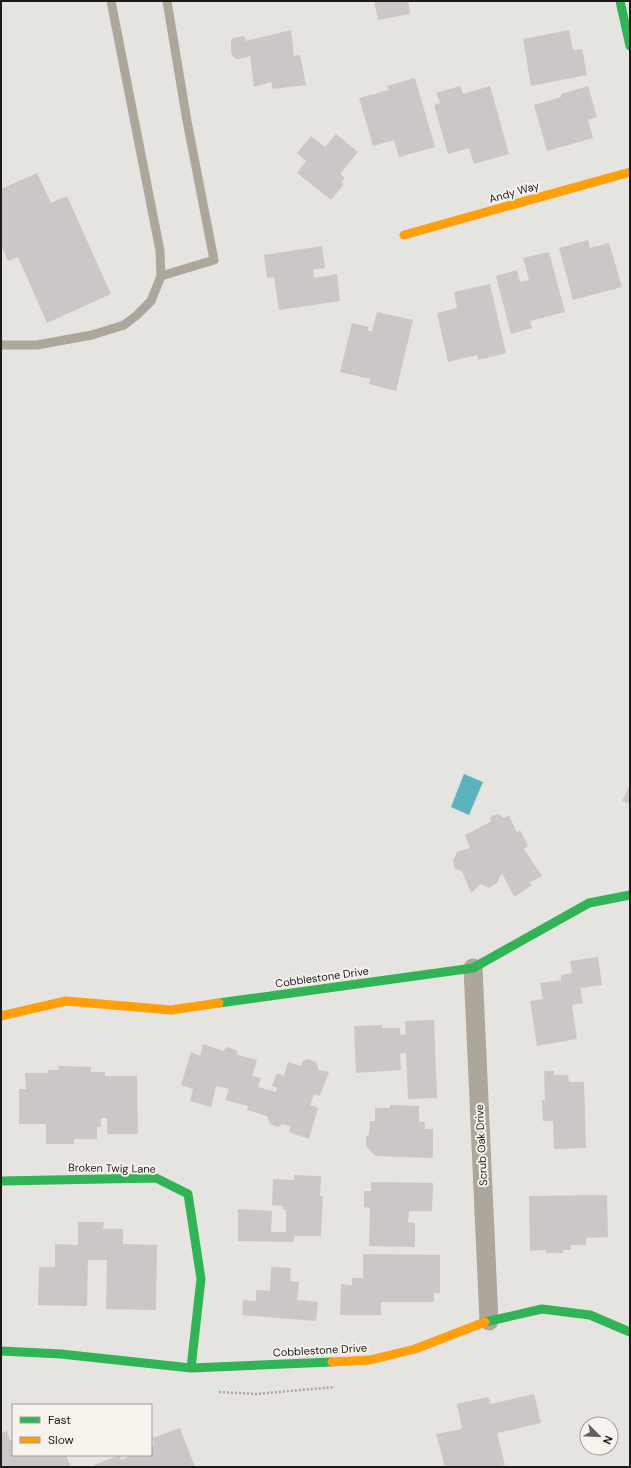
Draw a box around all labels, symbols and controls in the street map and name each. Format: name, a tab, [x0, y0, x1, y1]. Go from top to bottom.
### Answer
street label: Andy Way	[487, 178, 541, 206]
street label: Cobblestone Drive	[274, 963, 370, 991]
street label: Scrub Oak Drive	[472, 1104, 490, 1186]
street label: Broken Twig Lane	[68, 1160, 156, 1176]
street label: Cobblestone Drive	[273, 1341, 367, 1359]
legend	[12, 1404, 152, 1456]
text: Fast	[48, 1412, 71, 1428]
north arrow	[579, 1416, 619, 1456]
text: Slow	[48, 1432, 74, 1448]
text: N	[600, 1434, 616, 1447]

